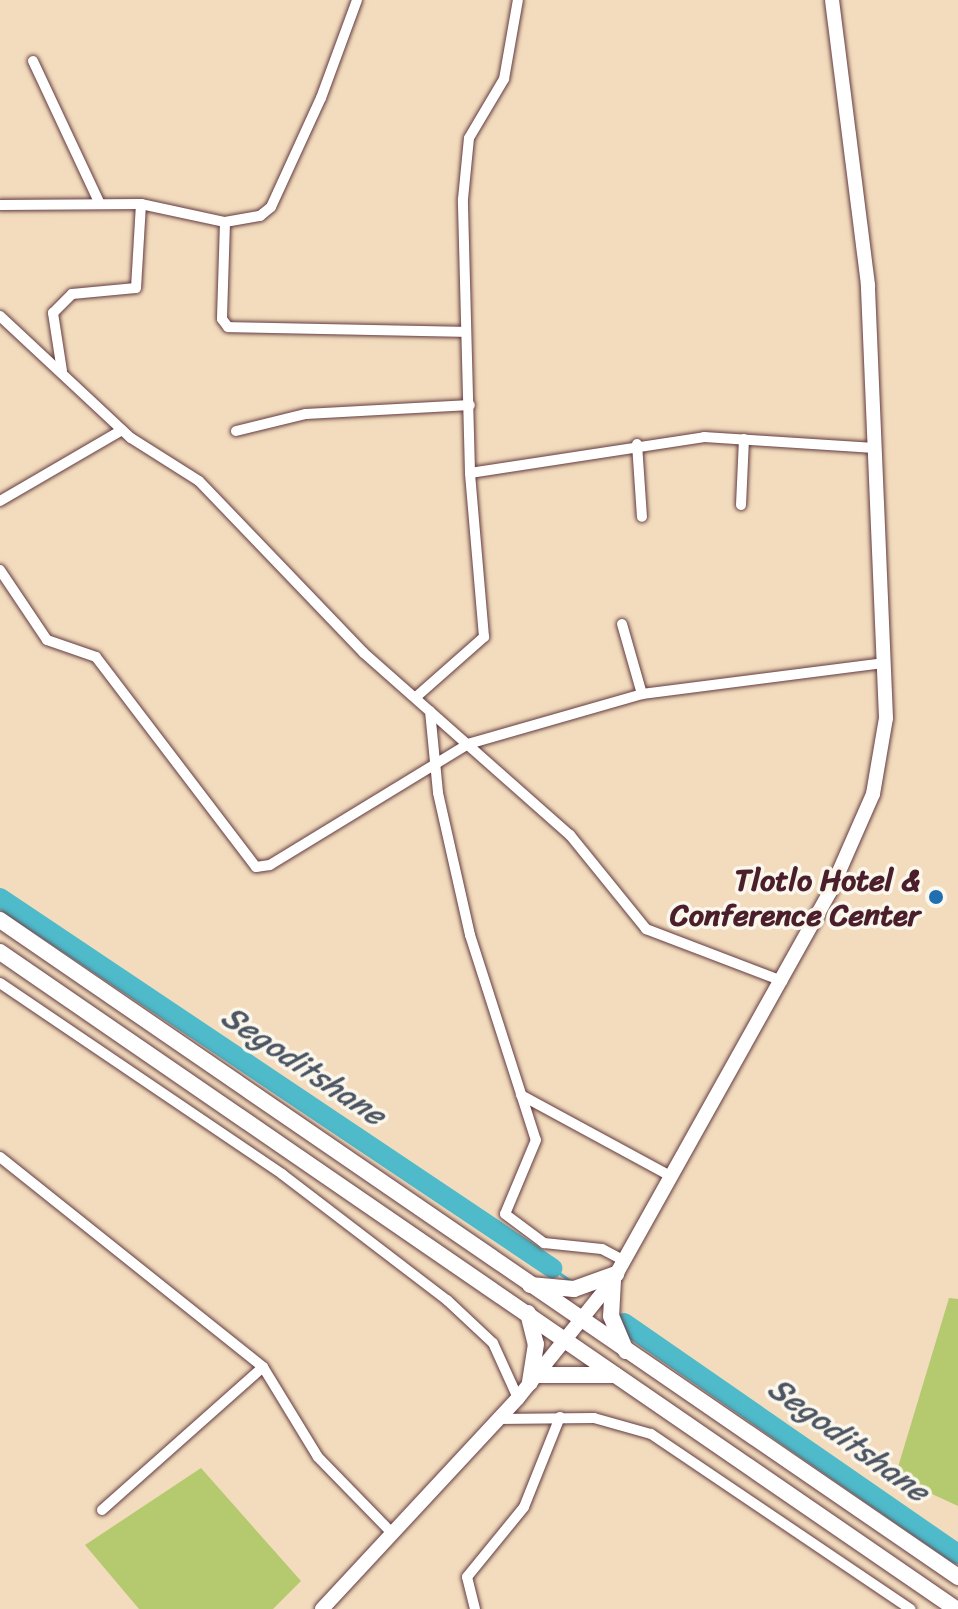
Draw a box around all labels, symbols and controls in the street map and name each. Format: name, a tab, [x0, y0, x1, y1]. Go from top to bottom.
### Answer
place label: Tlotlo Hotel & Conference Center	[669, 862, 920, 932]
marker: Tlotlo Hotel & Conference Center	[927, 888, 945, 906]
water label: Segoditshane	[214, 997, 392, 1135]
water label: Segoditshane	[760, 1369, 936, 1511]

